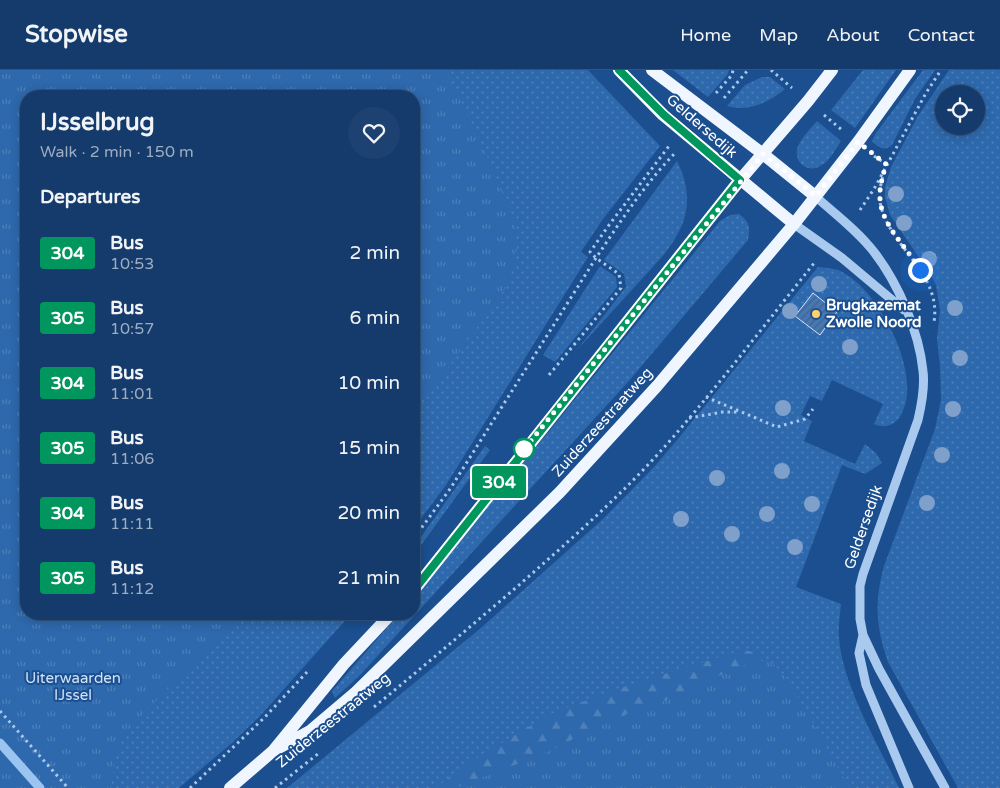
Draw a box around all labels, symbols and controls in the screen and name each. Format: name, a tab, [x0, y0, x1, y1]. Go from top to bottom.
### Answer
text: Stopwise	[25, 20, 128, 49]
text: Home	[680, 24, 731, 46]
text: Map	[759, 24, 798, 46]
text: About	[826, 24, 880, 46]
text: Contact	[908, 24, 975, 46]
map controls	[935, 85, 985, 135]
button: locate	[935, 85, 985, 135]
street label: Geldersedijk	[663, 90, 741, 162]
button: heart	[348, 107, 400, 159]
text: IJsselbrug	[40, 108, 155, 137]
text: Walk · 2 min · 150 m	[40, 142, 194, 162]
text: Departures	[40, 186, 140, 208]
text: Bus	[110, 232, 144, 254]
text: 304	[51, 242, 84, 264]
text: 2 min	[349, 242, 400, 264]
text: 10:53	[110, 254, 154, 274]
your location	[908, 258, 933, 283]
place label: Brugkazemat Zwolle Noord	[826, 296, 921, 331]
text: Bus	[110, 297, 144, 319]
text: 305	[51, 307, 84, 329]
text: 6 min	[349, 307, 400, 329]
marker: Brugkazemat Zwolle Noord	[810, 308, 822, 320]
text: 10:57	[110, 319, 154, 339]
text: Bus	[110, 362, 144, 384]
street label: Zuiderzeestraatweg	[548, 363, 656, 481]
text: 304	[51, 372, 84, 394]
text: 10 min	[337, 372, 400, 394]
text: 11:01	[110, 384, 154, 404]
text: Bus	[110, 427, 144, 449]
text: 305	[51, 437, 84, 459]
text: 15 min	[337, 437, 400, 459]
unlabelled marker	[513, 438, 535, 460]
text: 11:06	[110, 449, 154, 469]
line badge: 304	[470, 466, 528, 498]
text: 304	[482, 471, 516, 493]
street label: Geldersedijk	[840, 482, 886, 572]
text: Bus	[110, 492, 144, 514]
text: 304	[51, 502, 84, 524]
text: 20 min	[337, 502, 400, 524]
text: 11:11	[110, 514, 154, 534]
text: Bus	[110, 557, 144, 579]
text: 305	[51, 567, 84, 589]
text: 21 min	[337, 567, 400, 589]
text: 11:12	[110, 579, 154, 599]
park label: Uiterwaarden IJssel	[25, 669, 121, 704]
street label: Zuiderzeestraatweg	[272, 669, 394, 771]

